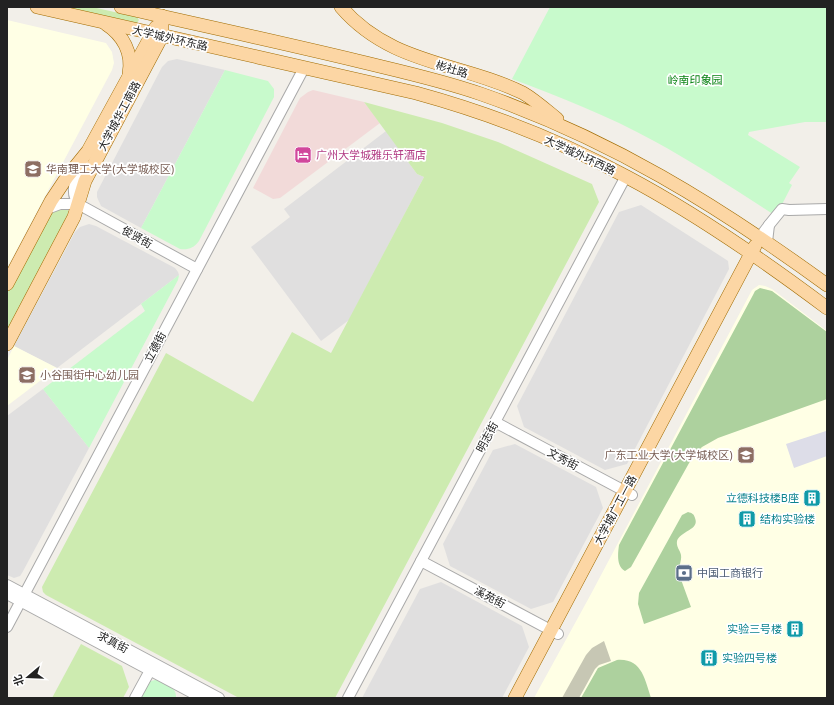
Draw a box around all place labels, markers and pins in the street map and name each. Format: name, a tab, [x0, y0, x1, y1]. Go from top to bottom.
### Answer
hotel icon: 广州大学城雅乐轩酒店	[293, 145, 313, 165]
place label: 广州大学城雅乐轩酒店	[316, 149, 426, 163]
school or university icon: 华南理工大学(大学城校区)	[23, 159, 43, 179]
place label: 华南理工大学(大学城校区)	[46, 163, 175, 177]
school or university icon: 小谷围街中心幼儿园	[17, 365, 37, 385]
place label: 小谷围街中心幼儿园	[40, 369, 139, 383]
school or university icon: 广东工业大学(大学城校区)	[736, 445, 756, 465]
place label: 广东工业大学(大学城校区)	[604, 449, 733, 463]
building icon: 立德科技楼B座	[802, 488, 822, 508]
place label: 立德科技楼B座	[726, 492, 799, 506]
building icon: 结构实验楼	[737, 509, 757, 529]
place label: 结构实验楼	[760, 513, 815, 527]
bank icon: 中国工商银行	[674, 563, 694, 583]
place label: 中国工商银行	[697, 567, 763, 581]
building icon: 实验三号楼	[785, 619, 805, 639]
place label: 实验三号楼	[727, 623, 782, 637]
building icon: 实验四号楼	[699, 648, 719, 668]
place label: 实验四号楼	[722, 652, 777, 666]

